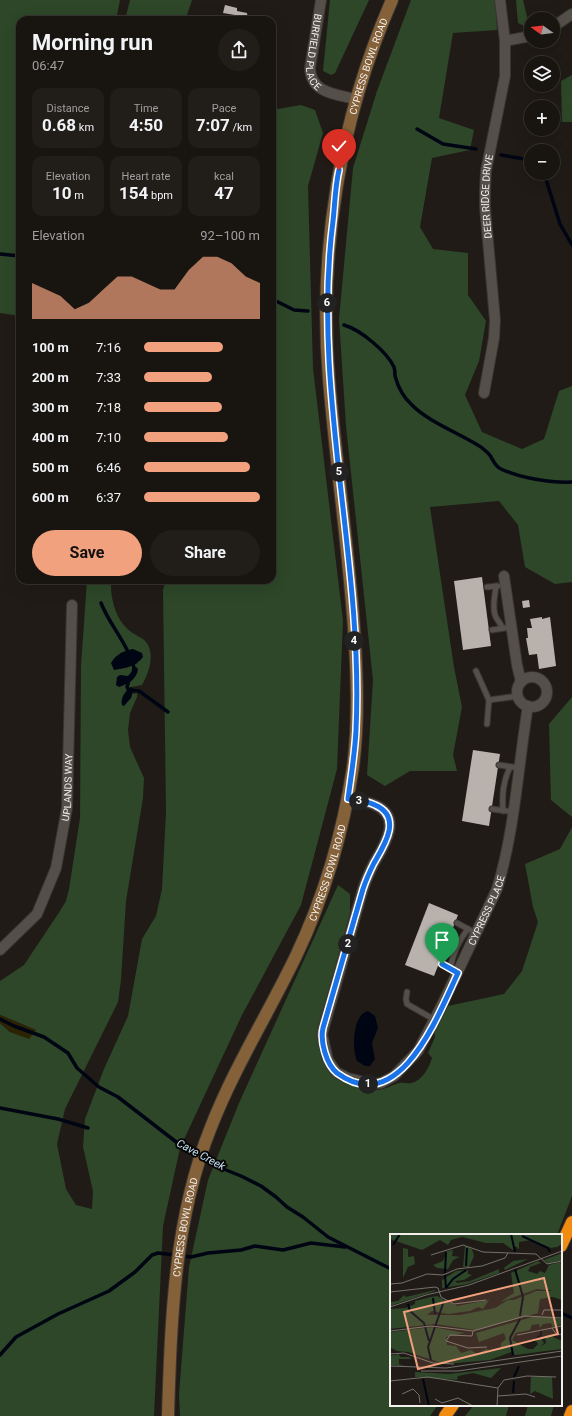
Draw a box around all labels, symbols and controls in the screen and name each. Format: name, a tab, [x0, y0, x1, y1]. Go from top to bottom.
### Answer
north arrow	[524, 12, 560, 48]
map controls	[524, 12, 560, 180]
street label: BURFIELD PLACE	[304, 13, 324, 92]
street label: CYPRESS BOWL ROAD	[347, 16, 389, 116]
button: share	[218, 29, 260, 71]
text: Morning run	[32, 30, 153, 55]
button: layers	[524, 56, 560, 92]
text: 06:47	[32, 58, 64, 73]
button: +	[524, 100, 560, 136]
text: Distance	[47, 102, 89, 115]
text: Time	[134, 102, 158, 115]
text: Pace	[212, 102, 236, 115]
text: 0.68	[42, 115, 76, 135]
text: 4:50	[129, 115, 163, 135]
text: 7:07	[196, 115, 230, 135]
text: km	[76, 121, 94, 134]
text: /km	[230, 121, 252, 134]
pin	[322, 129, 356, 170]
icon: check	[328, 135, 350, 157]
button: −	[524, 144, 560, 180]
street label: DEER RIDGE DRIVE	[479, 153, 495, 239]
text: Elevation	[46, 170, 90, 183]
text: Heart rate	[122, 170, 170, 183]
text: kcal	[214, 170, 234, 183]
text: 10	[52, 183, 72, 203]
text: 154	[119, 183, 148, 203]
text: 47	[214, 183, 234, 203]
text: m	[72, 189, 84, 202]
text: bpm	[148, 189, 173, 202]
text: Elevation	[32, 228, 85, 243]
text: 92–100 m	[200, 228, 260, 243]
pin: 6	[317, 293, 337, 313]
text: 6	[324, 296, 330, 309]
text: 100 m	[32, 340, 69, 355]
text: 7:16	[96, 340, 121, 355]
text: 200 m	[32, 370, 69, 385]
text: 7:33	[96, 370, 121, 385]
text: 300 m	[32, 400, 69, 415]
text: 7:18	[96, 400, 121, 415]
text: 400 m	[32, 430, 69, 445]
text: 7:10	[96, 430, 121, 445]
text: 500 m	[32, 460, 69, 475]
text: 6:46	[96, 460, 121, 475]
pin: 5	[329, 462, 349, 482]
text: 5	[336, 465, 342, 478]
text: 600 m	[32, 490, 69, 505]
text: 6:37	[96, 490, 121, 505]
button: Save	[32, 530, 142, 576]
button: Share	[150, 530, 260, 576]
pin: 4	[344, 631, 364, 651]
text: 4	[351, 634, 357, 647]
street label: UPLANDS WAY	[59, 753, 74, 822]
pin: 3	[349, 791, 369, 811]
text: 3	[356, 794, 362, 807]
street label: CYPRESS BOWL ROAD	[306, 823, 347, 923]
street label: CYPRESS PLACE	[466, 874, 506, 947]
pin	[425, 923, 459, 964]
icon: arrive	[431, 929, 453, 951]
pin: 2	[338, 934, 358, 954]
text: 2	[345, 937, 351, 950]
pin: 1	[358, 1074, 378, 1094]
text: 1	[365, 1077, 371, 1090]
water label: Cave Creek	[174, 1137, 228, 1174]
street label: CYPRESS BOWL ROAD	[170, 1176, 199, 1277]
inset map	[390, 1234, 562, 1406]

